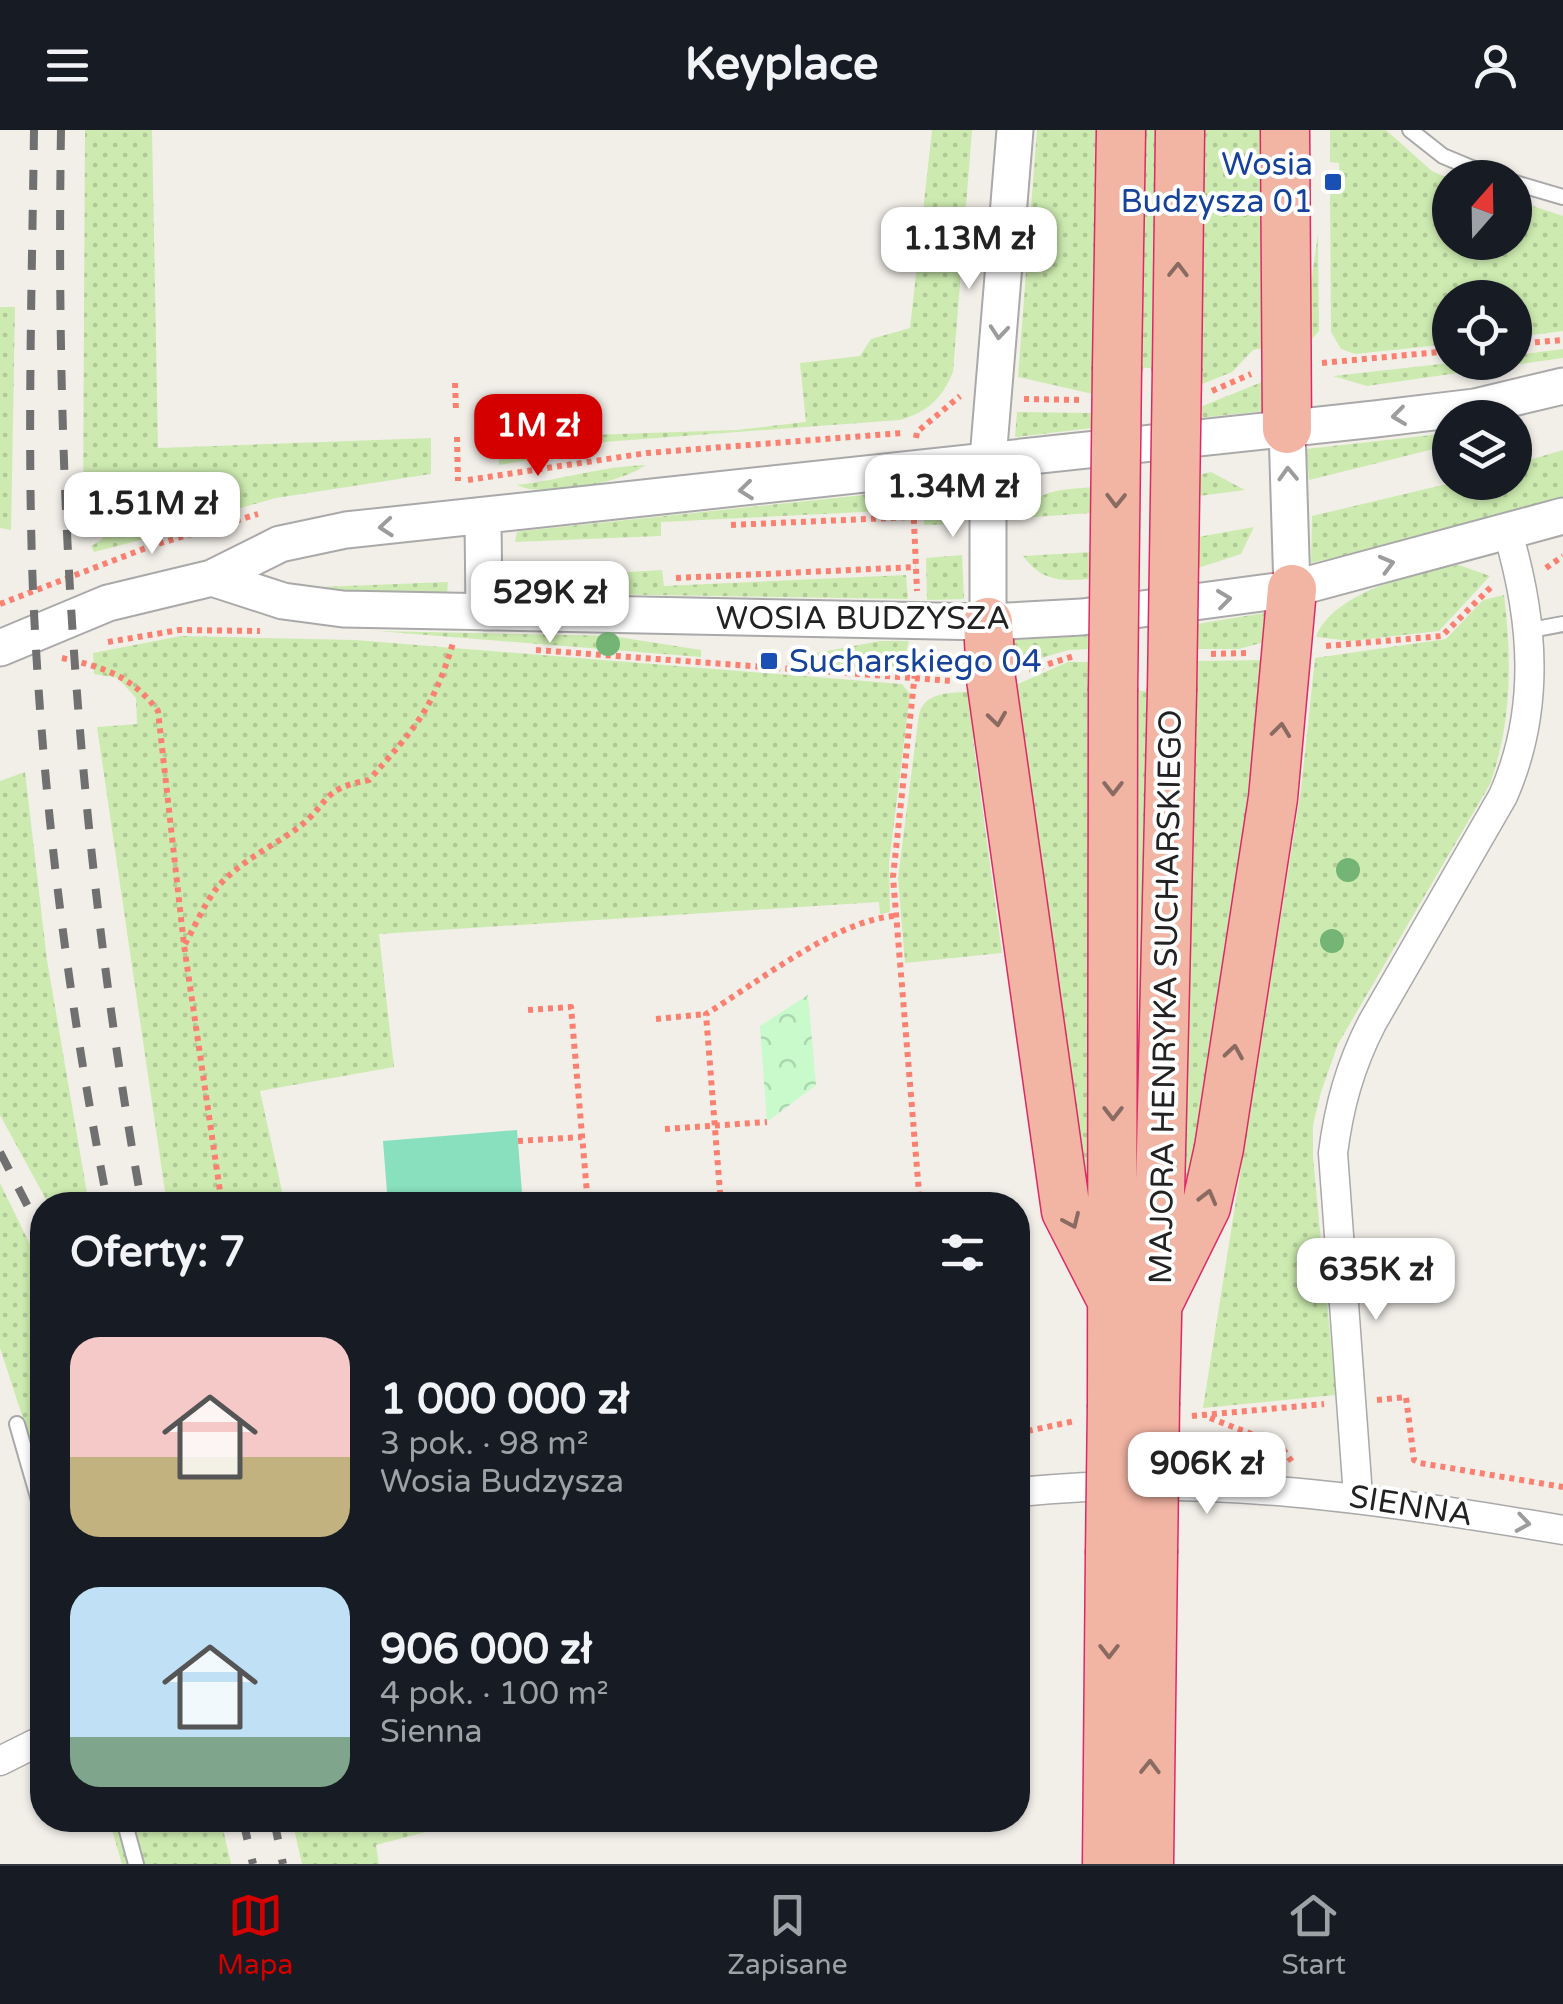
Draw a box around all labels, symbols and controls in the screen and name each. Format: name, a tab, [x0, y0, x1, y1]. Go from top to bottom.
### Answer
icon: menu	[40, 38, 95, 93]
text: Keyplace	[685, 38, 878, 92]
icon: person	[1468, 38, 1523, 93]
place label: Wosia Budzysza 01	[1120, 146, 1313, 221]
north arrow	[1432, 160, 1532, 260]
map controls	[1432, 160, 1532, 500]
marker: Wosia Budzysza 01	[1322, 171, 1344, 193]
pin: 1.13M zł	[866, 207, 1072, 292]
text: 1.13M zł	[903, 220, 1035, 258]
one-way arrow	[1167, 262, 1189, 278]
button: locate	[1432, 280, 1532, 380]
one-way arrow	[988, 324, 1010, 340]
pin: 1M zł	[468, 394, 608, 479]
button: layers	[1432, 400, 1532, 500]
one-way arrow	[1390, 405, 1407, 426]
text: 1M zł	[496, 407, 580, 445]
pin: 1.34M zł	[850, 455, 1056, 540]
one-way arrow	[1278, 465, 1299, 481]
text: 1.34M zł	[887, 468, 1019, 506]
pin: 1.51M zł	[49, 472, 255, 557]
one-way arrow	[738, 479, 754, 500]
text: 1.51M zł	[86, 485, 218, 523]
one-way arrow	[1105, 492, 1127, 508]
one-way arrow	[377, 515, 393, 537]
one-way arrow	[1378, 555, 1395, 576]
pin: 529K zł	[458, 561, 642, 646]
text: 529K zł	[493, 574, 607, 612]
one-way arrow	[1216, 589, 1232, 610]
street label: WOSIA BUDZYSZA	[716, 600, 1010, 638]
place label: Sucharskiego 04	[789, 643, 1042, 681]
marker: Sucharskiego 04	[758, 650, 780, 672]
street label: MAJORA HENRYKA SUCHARSKIEGO	[1142, 709, 1190, 1285]
one-way arrow	[985, 710, 1006, 727]
one-way arrow	[1270, 722, 1291, 738]
one-way arrow	[1102, 782, 1124, 797]
one-way arrow	[1223, 1044, 1244, 1060]
one-way arrow	[1102, 1106, 1124, 1122]
one-way arrow	[1196, 1189, 1217, 1206]
one-way arrow	[1060, 1211, 1080, 1229]
icon: filters	[935, 1225, 990, 1280]
text: Oferty: 7	[70, 1227, 245, 1278]
pin: 635K zł	[1284, 1238, 1468, 1323]
text: 635K zł	[1319, 1251, 1433, 1289]
text: 1 000 000 zł	[380, 1374, 629, 1425]
icon: home	[150, 1377, 270, 1497]
text: 3 pok. · 98 m²	[380, 1425, 589, 1463]
pin: 906K zł	[1115, 1432, 1299, 1517]
text: 906K zł	[1150, 1445, 1264, 1483]
text: Wosia Budzysza	[380, 1463, 624, 1501]
street label: SIENNA	[1346, 1477, 1475, 1534]
one-way arrow	[1515, 1512, 1532, 1533]
text: 906 000 zł	[380, 1624, 592, 1675]
icon: home	[150, 1627, 270, 1747]
one-way arrow	[1098, 1644, 1120, 1660]
text: 4 pok. · 100 m²	[380, 1675, 609, 1713]
text: Sienna	[380, 1713, 482, 1751]
one-way arrow	[1139, 1758, 1161, 1774]
tab: Mapa	[217, 1888, 293, 1982]
tab: Zapisane	[727, 1888, 848, 1982]
tab: Start	[1281, 1888, 1346, 1982]

